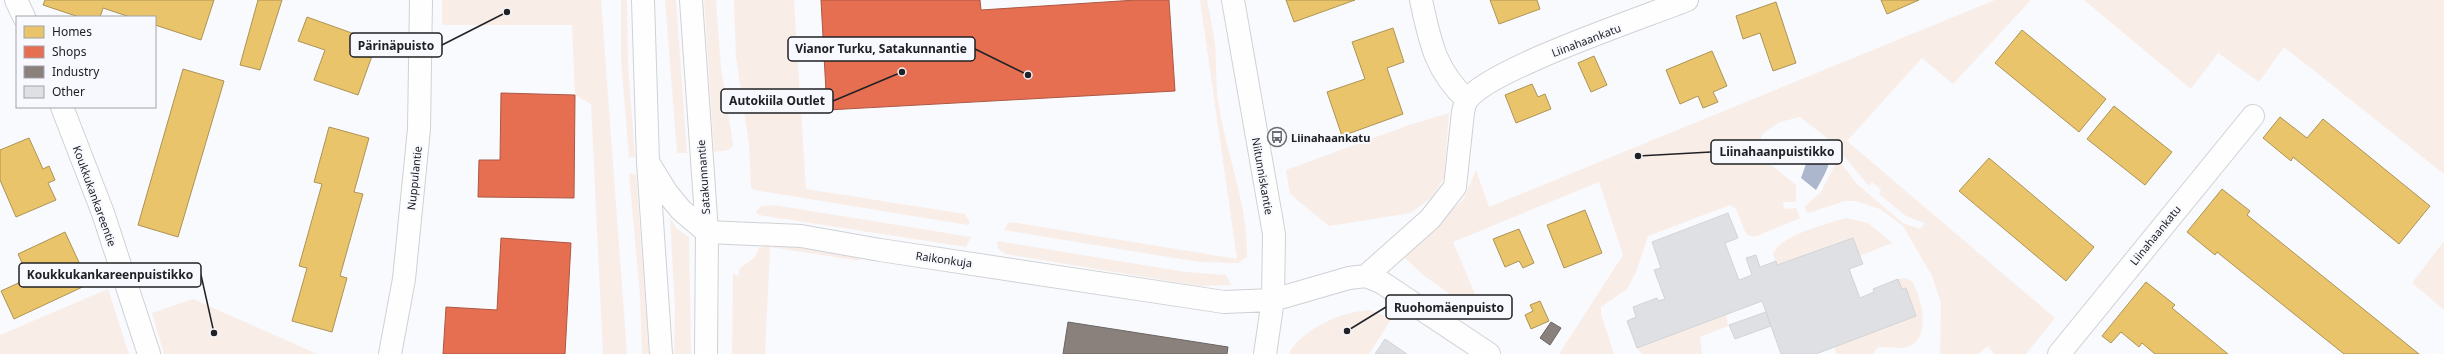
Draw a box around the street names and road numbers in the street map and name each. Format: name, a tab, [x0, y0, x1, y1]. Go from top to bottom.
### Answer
street label: Liinahaankatu	[1549, 20, 1623, 60]
street label: Niitunniskantie	[1249, 136, 1277, 216]
street label: Satakunnantie	[693, 139, 713, 215]
street label: Koukkukankareentie	[70, 144, 120, 248]
street label: Nuppulantie	[403, 145, 425, 211]
street label: Liinahaankatu	[2126, 202, 2184, 268]
street label: Raikonkuja	[915, 248, 973, 270]

